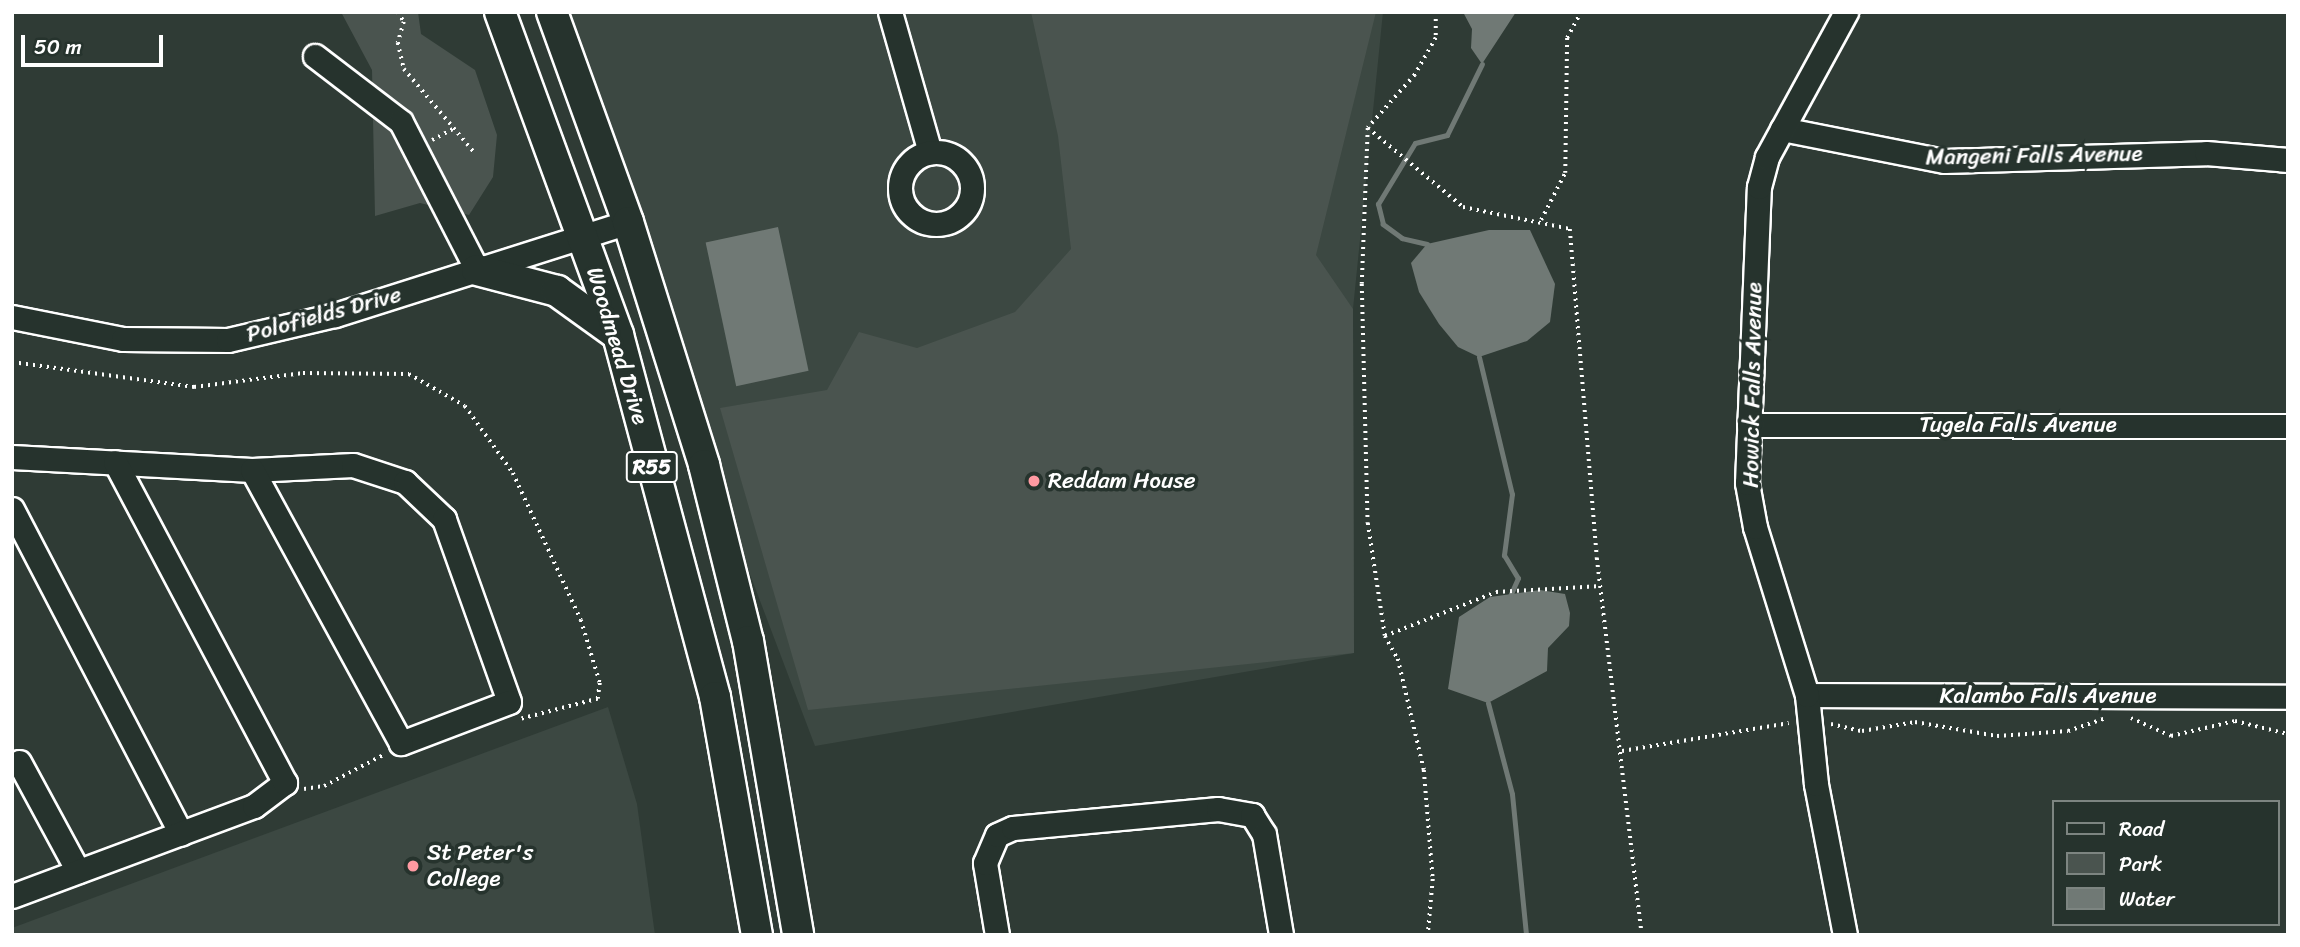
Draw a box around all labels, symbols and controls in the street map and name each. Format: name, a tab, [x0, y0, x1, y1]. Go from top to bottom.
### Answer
scale bar	[24, 21, 166, 65]
text: 50 m	[34, 28, 82, 66]
street label: Mangeni Falls Avenue	[1925, 140, 2143, 172]
street label: Woodmead Drive	[580, 264, 654, 428]
street label: Polofields Drive	[244, 281, 404, 349]
street label: Howick Falls Avenue	[1737, 282, 1769, 488]
street label: Tugela Falls Avenue	[1920, 411, 2116, 439]
road number: R55	[626, 449, 678, 484]
place label: Reddam House	[1048, 467, 1195, 495]
marker: Reddam House	[1026, 473, 1042, 489]
street label: Kalambo Falls Avenue	[1940, 682, 2156, 710]
legend	[2052, 800, 2279, 926]
text: Road	[2119, 810, 2164, 848]
place label: St Peter's College	[427, 839, 533, 893]
text: Park	[2119, 845, 2162, 883]
marker: St Peter's College	[405, 858, 421, 874]
text: Water	[2119, 880, 2174, 918]

